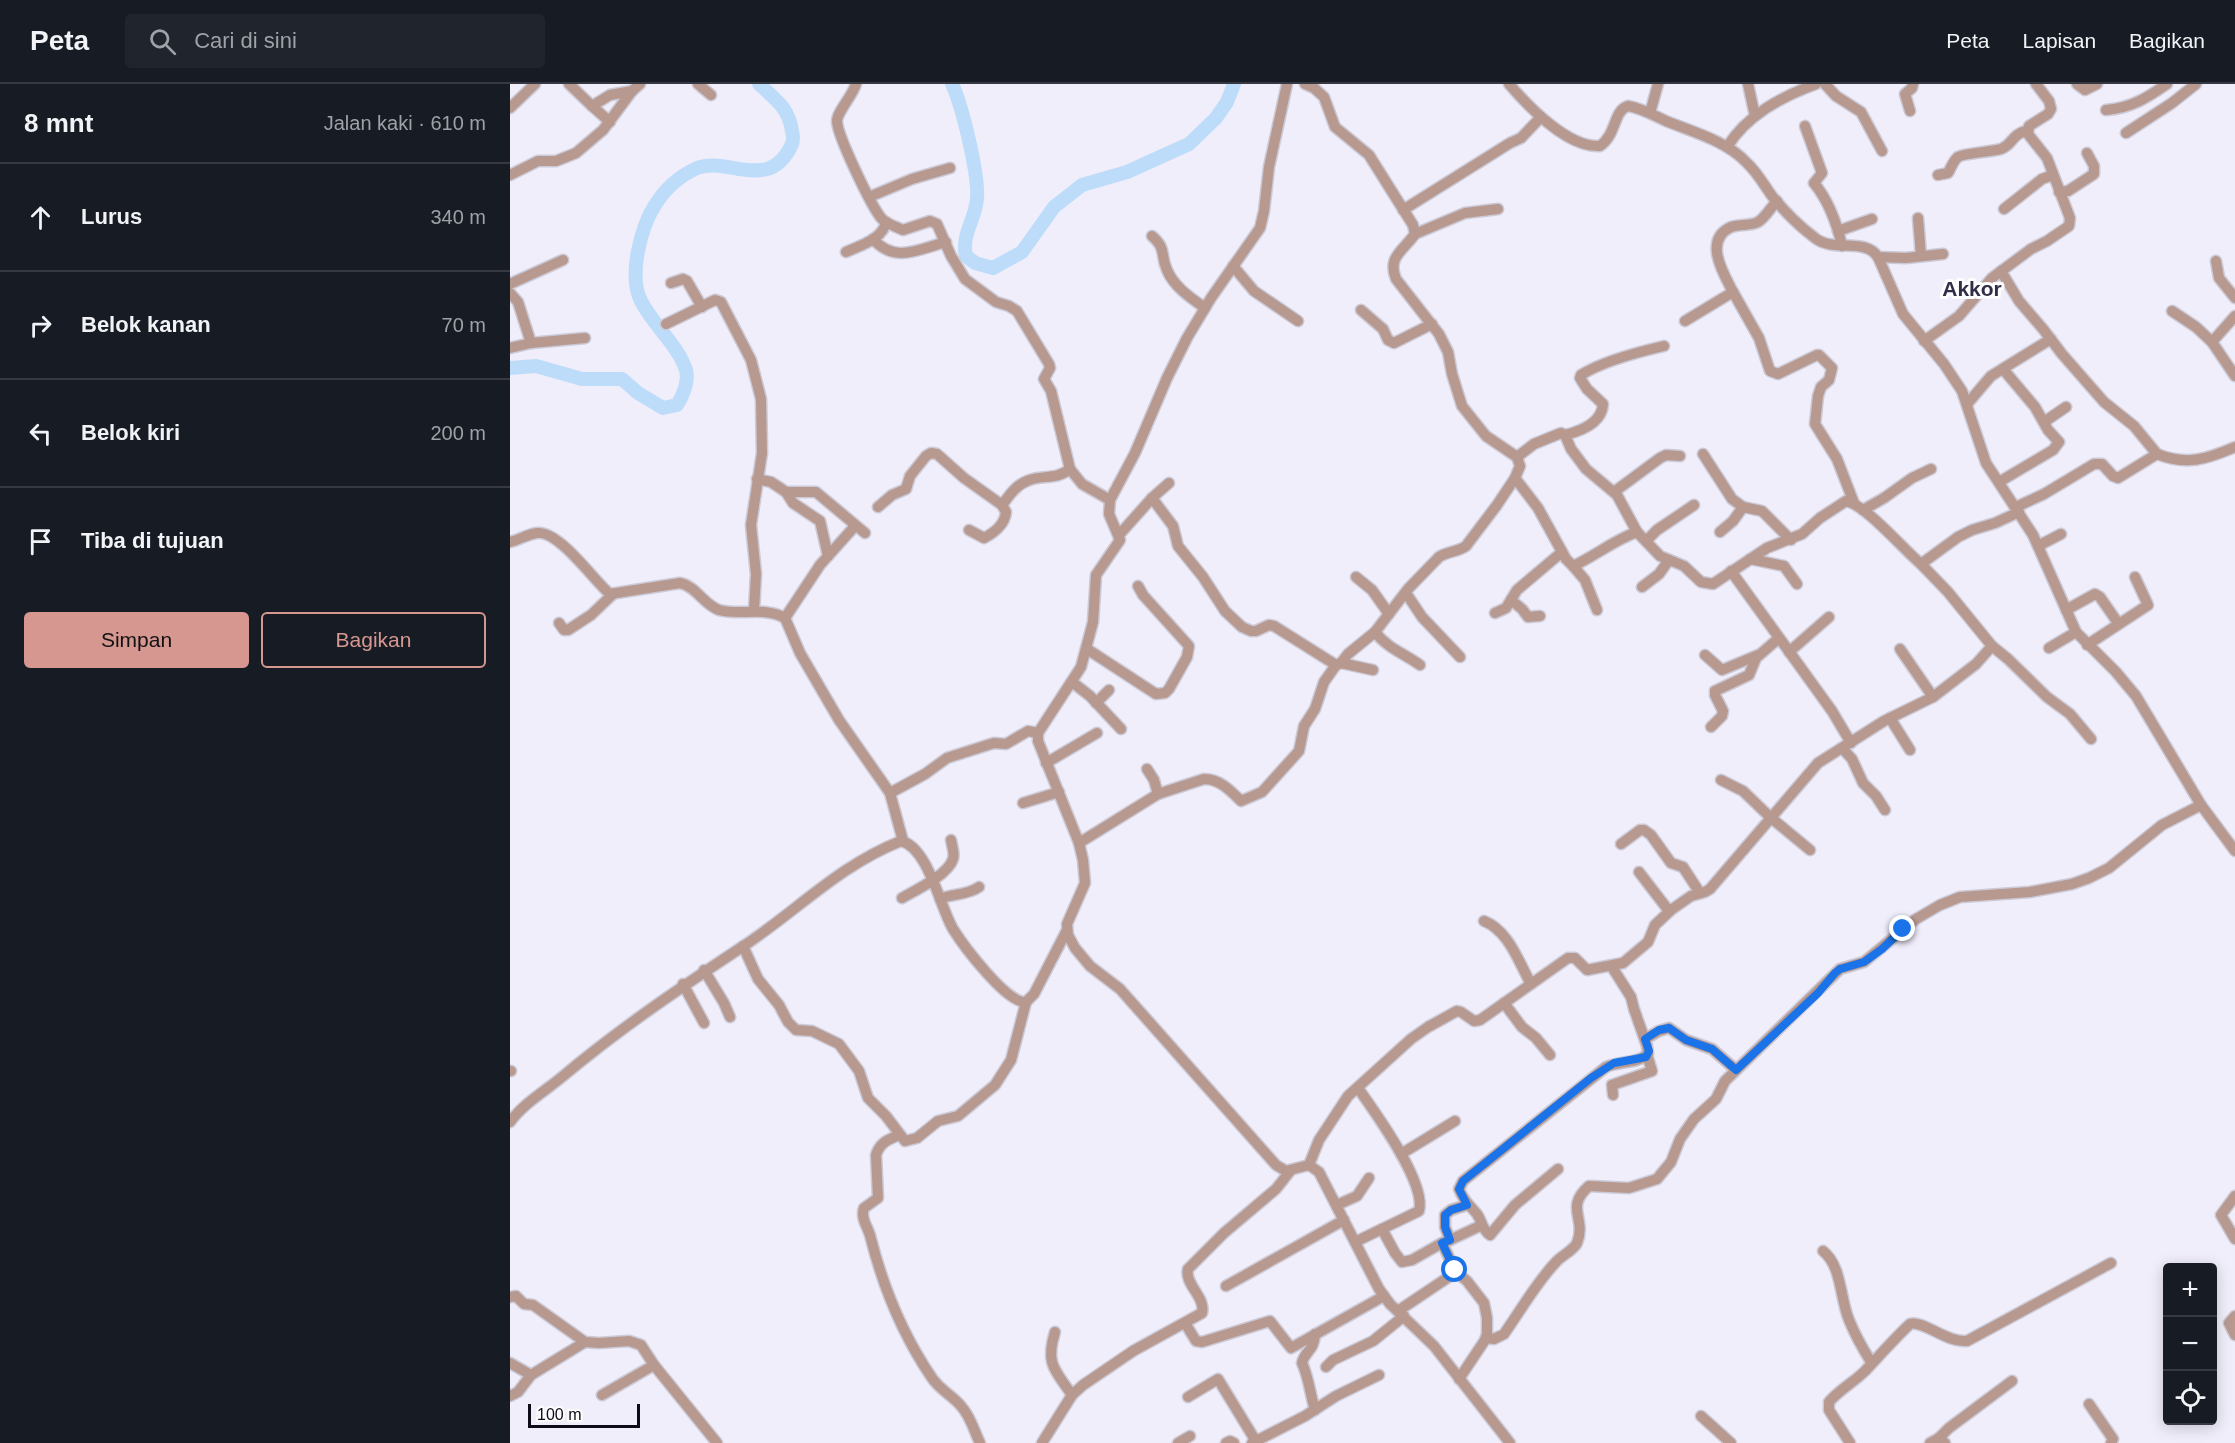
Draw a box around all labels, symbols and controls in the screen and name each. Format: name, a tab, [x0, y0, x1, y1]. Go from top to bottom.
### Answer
search box	[125, 14, 545, 68]
text: Peta	[30, 25, 89, 56]
icon: search	[146, 25, 179, 58]
text: Cari di sini	[194, 28, 297, 53]
text: Peta	[1946, 29, 1990, 52]
text: Lapisan	[2023, 29, 2096, 52]
text: Bagikan	[2129, 29, 2205, 52]
text: 8 mnt	[24, 108, 93, 138]
text: Jalan kaki · 610 m	[324, 112, 486, 134]
icon: ahead	[24, 201, 57, 234]
text: Lurus	[81, 204, 142, 229]
text: 340 m	[430, 206, 486, 228]
district label: Akkor	[1942, 277, 2002, 300]
icon: right	[24, 309, 57, 342]
text: Belok kanan	[81, 312, 211, 337]
text: 70 m	[442, 314, 486, 336]
icon: left	[24, 417, 57, 450]
text: Belok kiri	[81, 420, 180, 445]
text: 200 m	[430, 422, 486, 444]
icon: arrive	[24, 525, 57, 558]
text: Tiba di tujuan	[81, 528, 224, 553]
button: Simpan	[24, 612, 249, 668]
button: Bagikan	[261, 612, 486, 668]
route end	[1889, 915, 1915, 941]
route start	[1441, 1256, 1467, 1282]
map controls	[2163, 1263, 2217, 1425]
button: +	[2163, 1263, 2217, 1317]
button: −	[2163, 1317, 2217, 1371]
button: locate	[2163, 1371, 2217, 1425]
scale bar	[528, 1401, 640, 1428]
text: 100 m	[537, 1406, 581, 1423]

